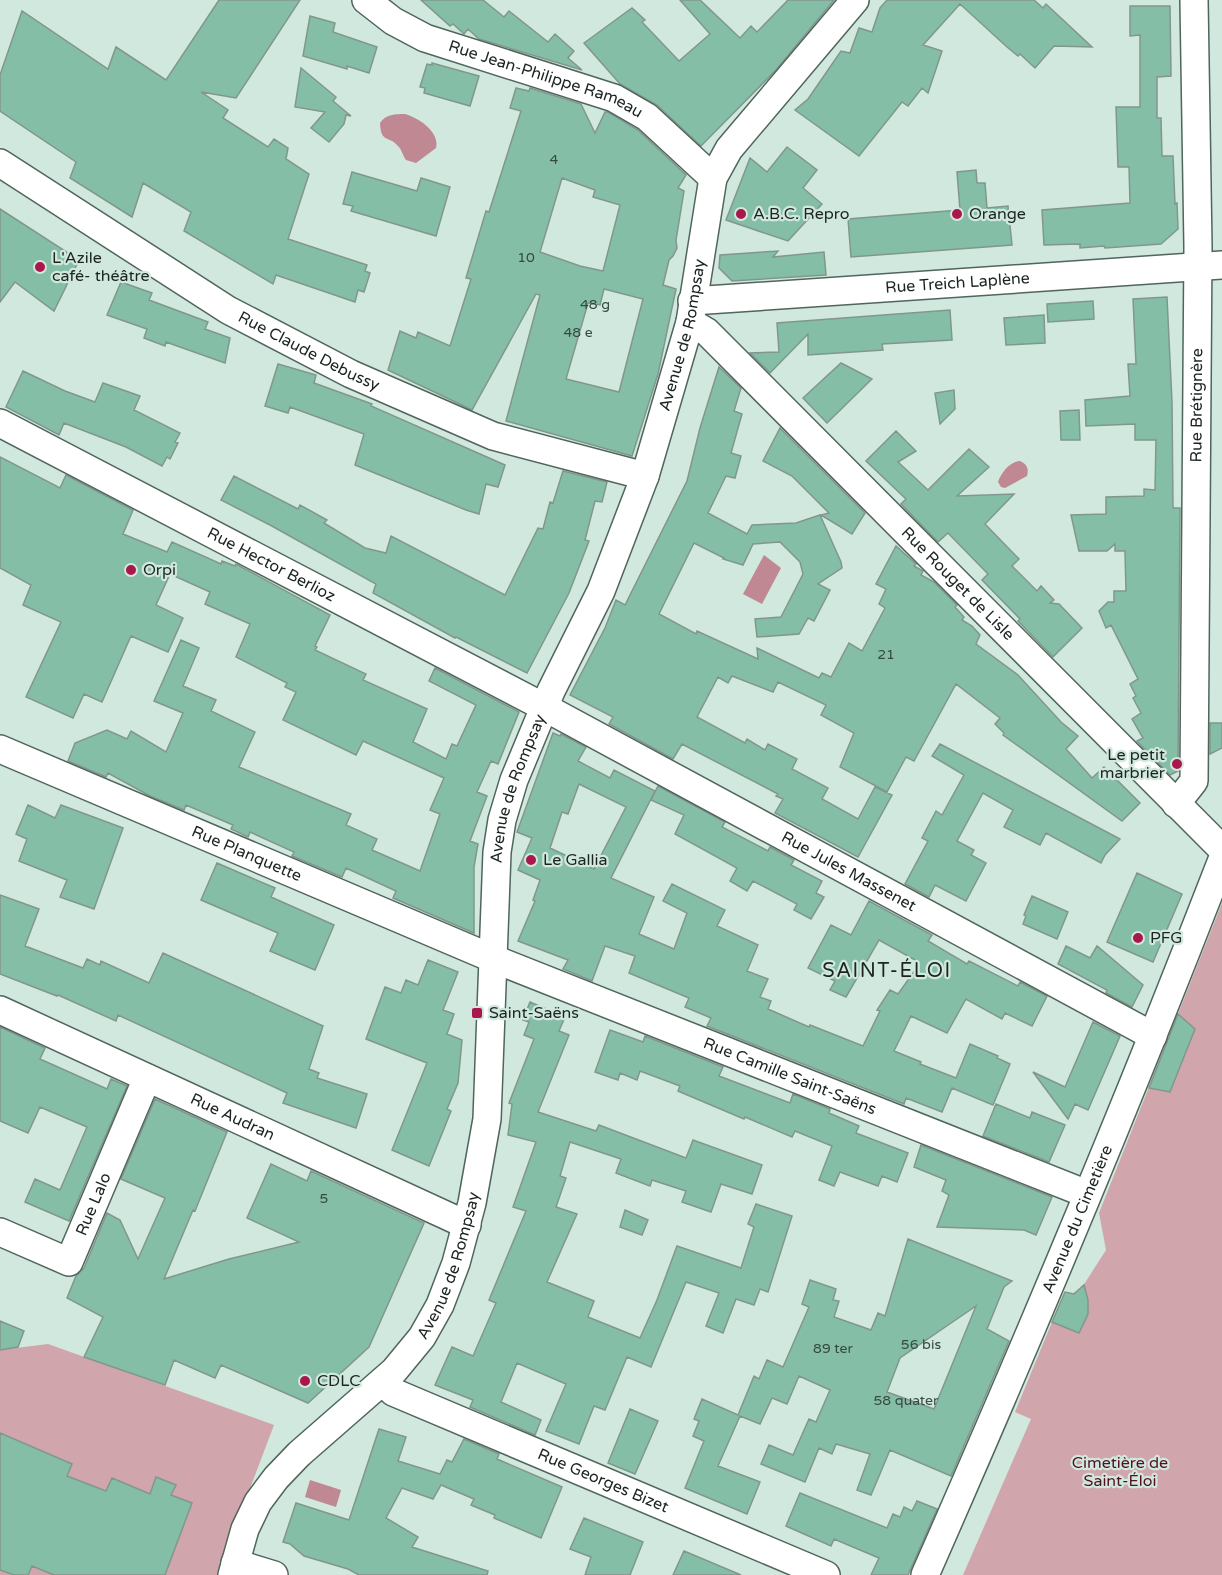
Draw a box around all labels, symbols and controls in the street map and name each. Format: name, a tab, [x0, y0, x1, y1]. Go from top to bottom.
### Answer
street label: Rue Jean-Philippe Rameau	[446, 36, 646, 122]
house number: 4	[550, 151, 559, 168]
place label: A.B.C. Repro	[753, 204, 849, 224]
place label: Orange	[969, 204, 1026, 224]
marker: A.B.C. Repro	[734, 207, 748, 221]
marker: Orange	[950, 207, 964, 221]
place label: L'Azile café- théâtre	[52, 248, 149, 286]
house number: 10	[517, 249, 535, 266]
street label: Avenue de Rompsay	[655, 257, 710, 413]
marker: L'Azile café- théâtre	[33, 260, 47, 274]
street label: Rue Treich Laplène	[884, 268, 1030, 298]
house number: 48 g	[580, 296, 610, 313]
street label: Rue Claude Debussy	[235, 307, 383, 395]
house number: 48 e	[563, 324, 593, 341]
street label: Rue Brétignère	[1186, 348, 1207, 462]
street label: Rue Hector Berlioz	[204, 523, 339, 606]
street label: Rue Rouget de Lisle	[897, 523, 1018, 645]
place label: Orpi	[143, 560, 176, 580]
marker: Orpi	[124, 563, 138, 577]
house number: 21	[877, 646, 895, 663]
street label: Avenue de Rompsay	[487, 711, 550, 864]
place label: Le petit marbrier	[1100, 745, 1166, 783]
marker: Le petit marbrier	[1170, 757, 1184, 771]
street label: Rue Planquette	[188, 822, 305, 886]
street label: Rue Jules Massenet	[778, 827, 920, 916]
place label: Le Gallia	[543, 850, 607, 870]
marker: Le Gallia	[524, 853, 538, 867]
place label: PFG	[1150, 928, 1182, 948]
marker: PFG	[1131, 931, 1145, 945]
district label: SAINT-ÉLOI	[822, 958, 952, 983]
place label: Saint-Saëns	[489, 1003, 579, 1023]
marker: Saint-Saëns	[470, 1006, 484, 1020]
street label: Rue Camille Saint-Saëns	[700, 1033, 879, 1120]
street label: Rue Audran	[187, 1089, 278, 1145]
street label: Avenue du Cimetière	[1038, 1142, 1117, 1296]
street label: Rue Lalo	[71, 1170, 116, 1239]
house number: 5	[320, 1190, 328, 1207]
street label: Avenue de Rompsay	[413, 1190, 484, 1343]
house number: 56 bis	[901, 1336, 941, 1353]
house number: 89 ter	[813, 1340, 854, 1357]
place label: CDLC	[317, 1371, 360, 1391]
marker: CDLC	[298, 1374, 312, 1388]
house number: 58 quater	[874, 1392, 939, 1409]
street label: Rue Georges Bizet	[535, 1444, 672, 1517]
park label: Cimetière de Saint-Éloi	[1072, 1453, 1168, 1491]

